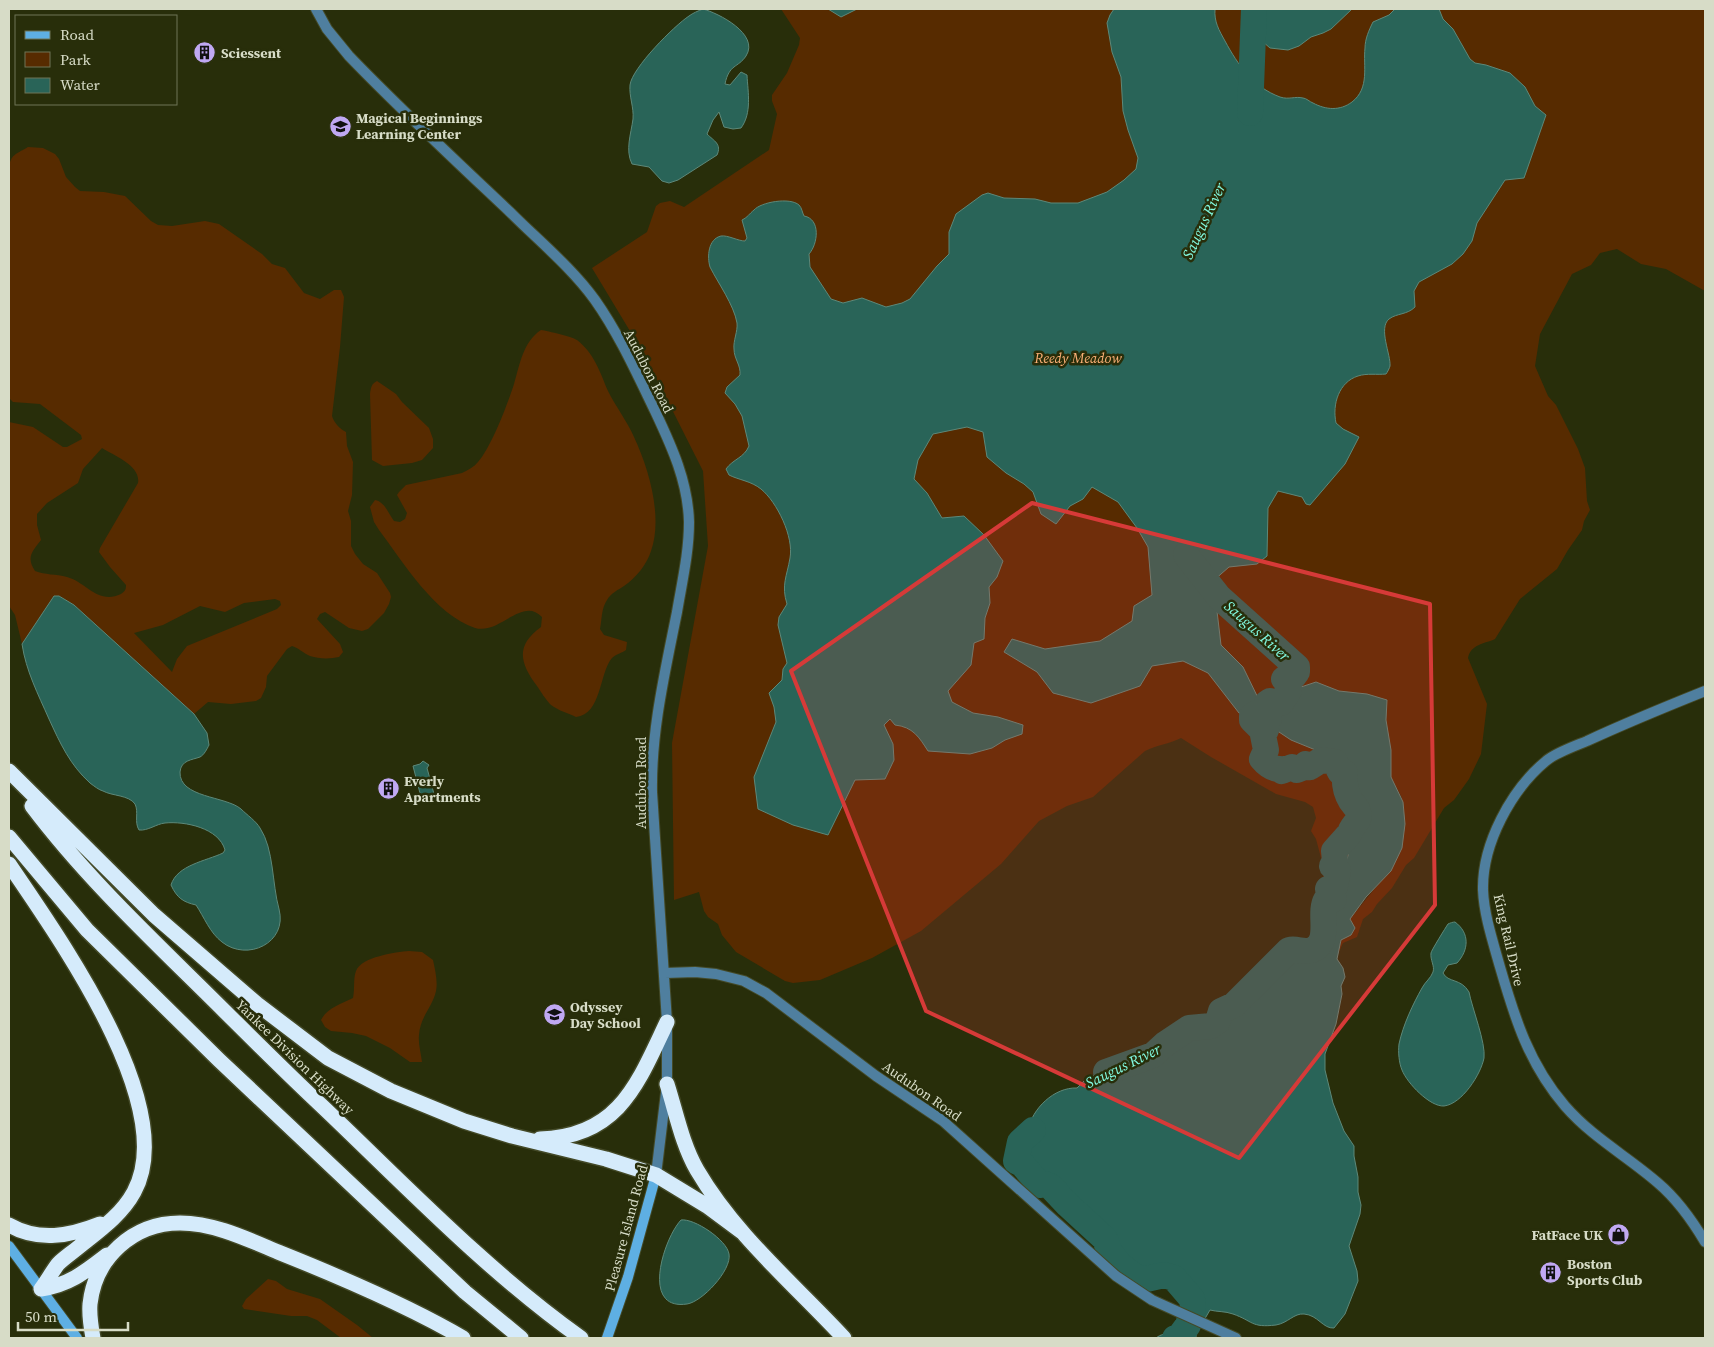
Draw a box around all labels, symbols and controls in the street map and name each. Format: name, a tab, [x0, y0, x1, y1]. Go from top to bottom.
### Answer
legend	[15, 15, 178, 105]
text: Road	[60, 24, 94, 45]
building icon: Sciessent	[193, 41, 217, 65]
place label: Sciessent	[221, 43, 282, 63]
text: Park	[60, 49, 92, 70]
text: Water	[60, 74, 101, 95]
place label: Magical Beginnings Learning Center	[356, 108, 483, 144]
school or university icon: Magical Beginnings Learning Center	[328, 114, 352, 138]
water label: Saugus River	[1177, 178, 1231, 262]
street label: Audubon Road	[619, 325, 679, 417]
park label: Reedy Meadow	[1033, 348, 1122, 368]
water label: Saugus River	[1220, 595, 1295, 666]
street label: Audubon Road	[631, 737, 651, 829]
place label: Everly Apartments	[404, 771, 481, 807]
building icon: Everly Apartments	[376, 777, 400, 801]
street label: King Rail Drive	[1489, 892, 1529, 988]
street label: Yankee Division Highway	[231, 995, 359, 1120]
place label: Odyssey Day School	[570, 997, 641, 1033]
school or university icon: Odyssey Day School	[542, 1003, 566, 1027]
water label: Saugus River	[1081, 1038, 1165, 1093]
street label: Audubon Road	[878, 1056, 966, 1126]
street label: Pleasure Island Road	[599, 1162, 653, 1294]
shop icon: FatFace UK	[1607, 1223, 1631, 1247]
place label: FatFace UK	[1531, 1225, 1603, 1245]
place label: Boston Sports Club	[1567, 1254, 1643, 1290]
building icon: Boston Sports Club	[1539, 1260, 1563, 1284]
scale bar	[18, 1300, 128, 1332]
text: 50 m	[25, 1306, 57, 1327]

